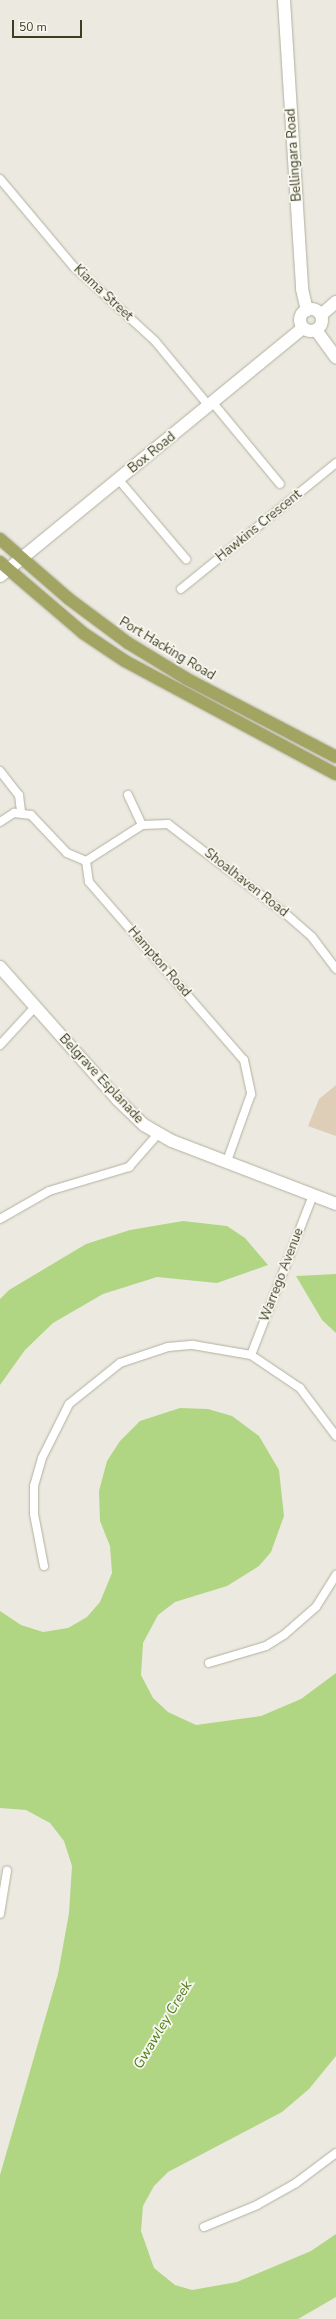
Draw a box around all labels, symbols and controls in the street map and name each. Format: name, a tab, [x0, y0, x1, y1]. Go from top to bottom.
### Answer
scale bar	[14, 12, 84, 38]
text: 50 m	[19, 19, 47, 35]
street label: Bellingara Road	[283, 108, 305, 202]
street label: Kiama Street	[70, 262, 136, 324]
street label: Box Road	[125, 429, 179, 477]
street label: Hawkins Crescent	[213, 487, 305, 565]
street label: Port Hacking Road	[116, 614, 218, 684]
street label: Shoalhaven Road	[201, 845, 291, 921]
street label: Hampton Road	[124, 924, 194, 1000]
street label: Belgrave Esplanade	[56, 1031, 146, 1127]
street label: Warrego Avenue	[257, 1226, 307, 1324]
water label: Gwawley Creek	[130, 1978, 196, 2072]

